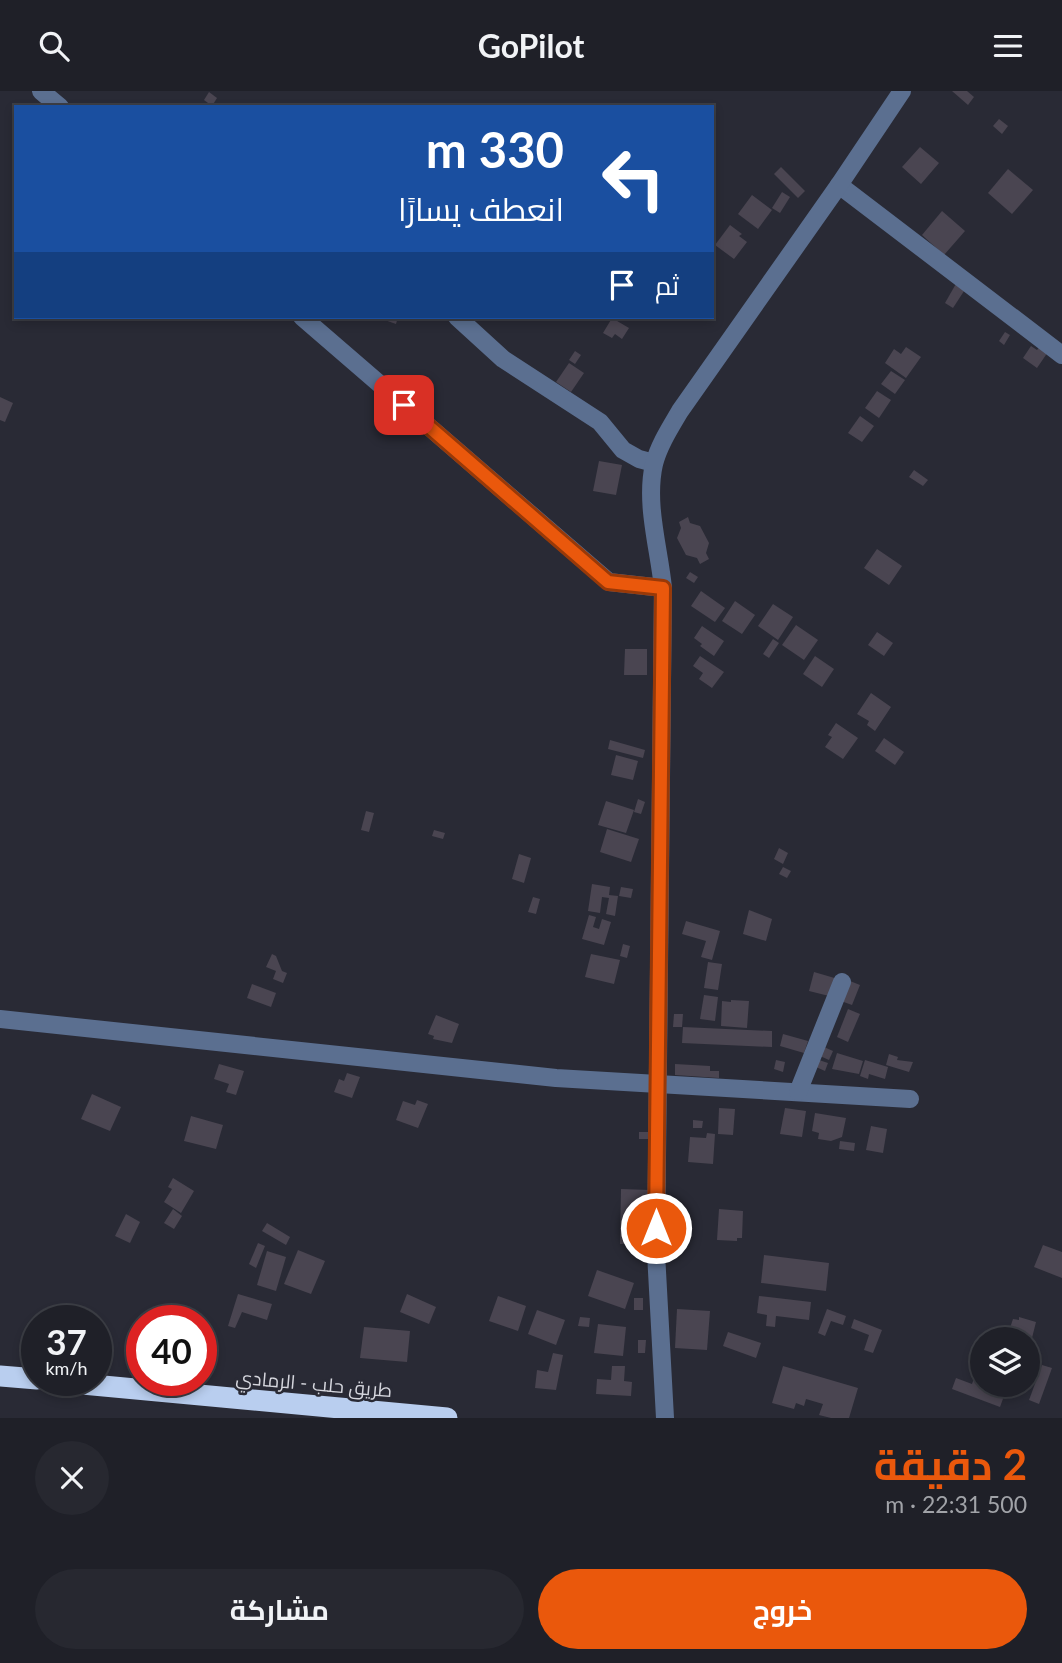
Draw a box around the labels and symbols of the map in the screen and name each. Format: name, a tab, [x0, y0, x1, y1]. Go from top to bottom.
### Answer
pin	[374, 375, 434, 435]
position arrow	[619, 1191, 693, 1265]
speed limit sign: 40	[126, 1305, 217, 1396]
street label: طريق حلب - الرمادي	[234, 1365, 393, 1405]

